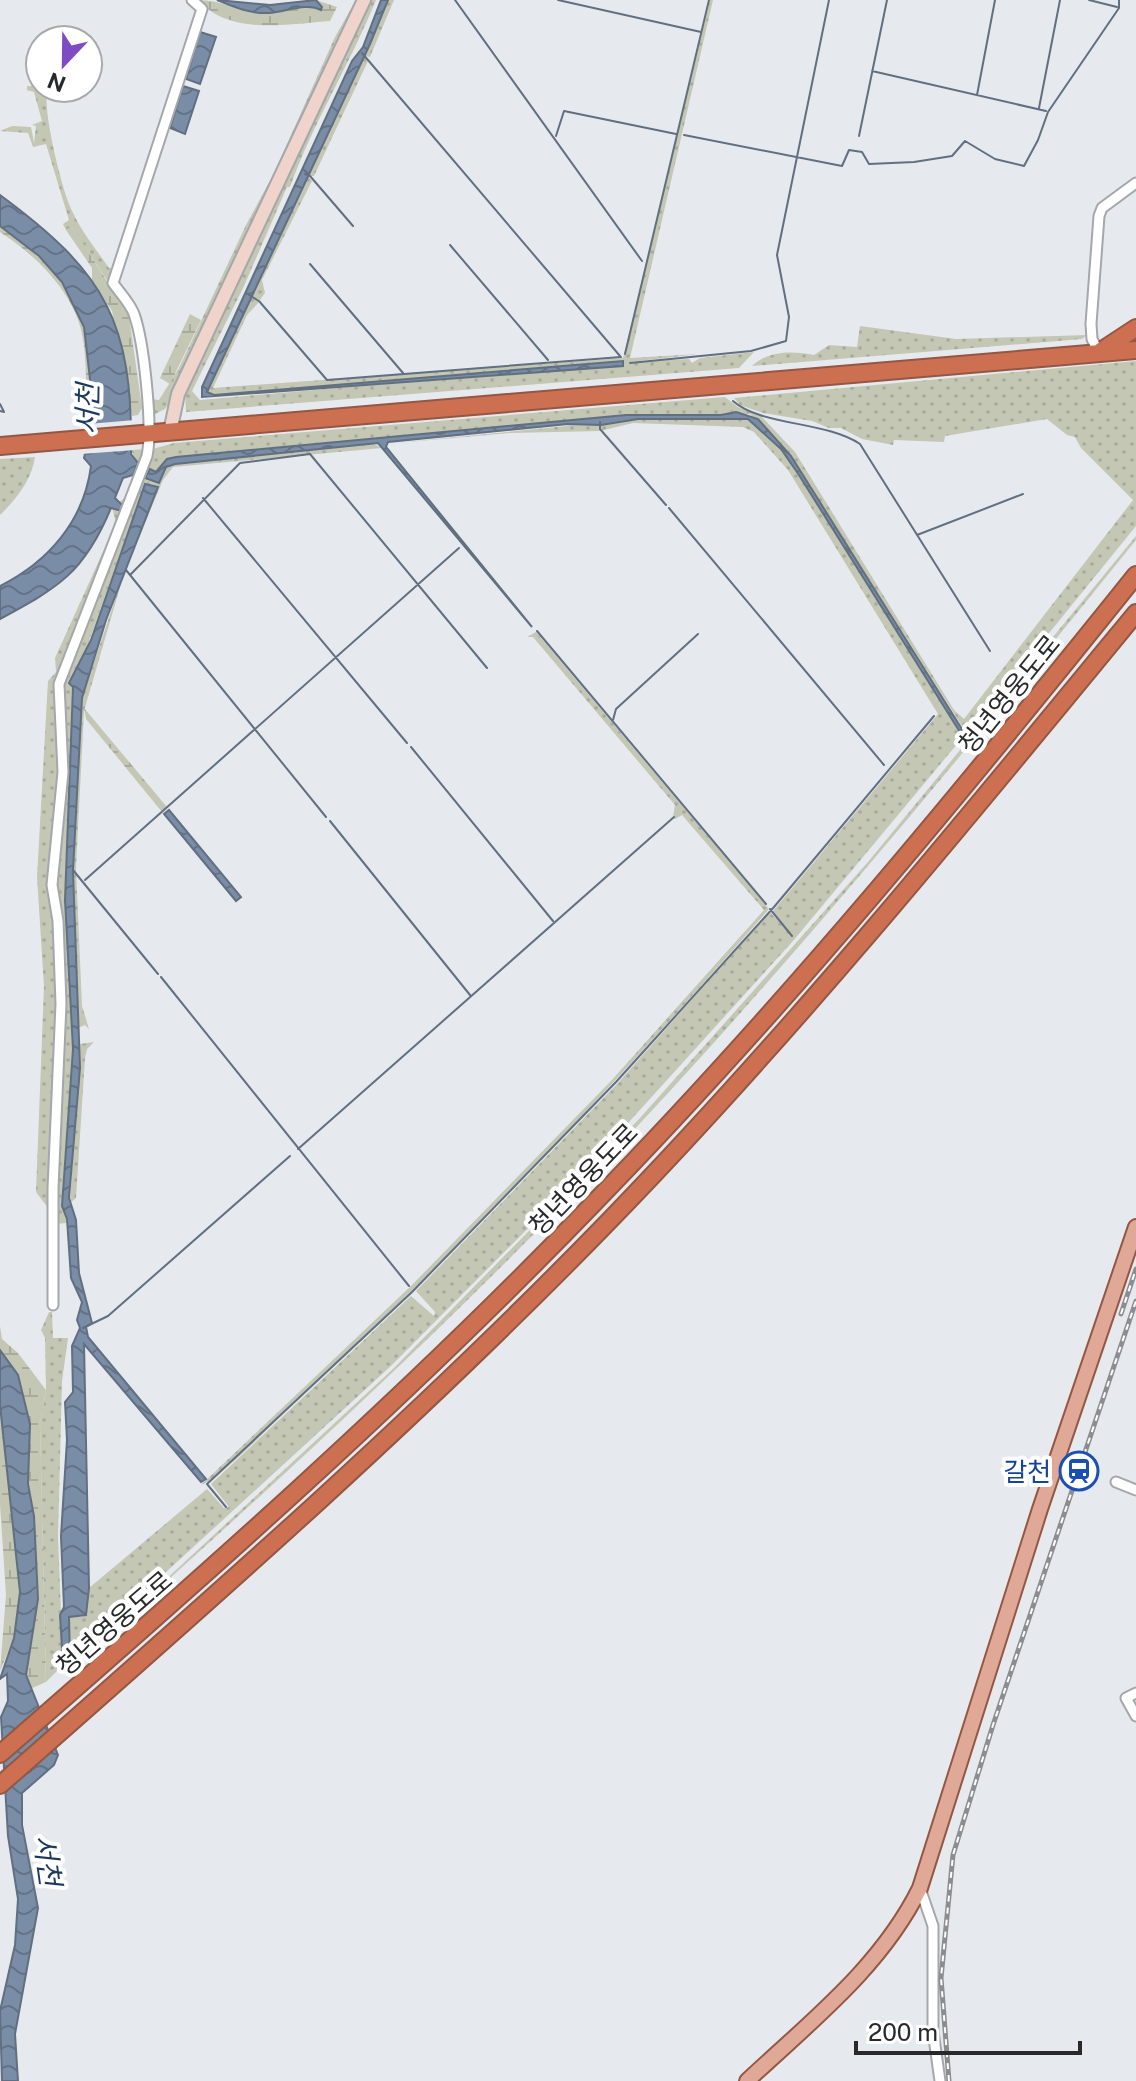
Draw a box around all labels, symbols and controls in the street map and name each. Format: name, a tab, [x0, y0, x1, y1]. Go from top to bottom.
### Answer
north arrow	[24, 24, 104, 104]
text: N	[44, 67, 69, 98]
water label: 서천	[70, 380, 104, 435]
street label: 청년영웅도로	[952, 628, 1066, 760]
street label: 청년영웅도로	[522, 1117, 644, 1241]
station icon: 갈천	[1058, 1450, 1100, 1492]
place label: 갈천	[1003, 1456, 1051, 1487]
street label: 청년영웅도로	[50, 1564, 178, 1682]
water label: 서천	[28, 1832, 68, 1891]
scale bar	[856, 2005, 1080, 2055]
text: 200 m	[868, 2018, 938, 2046]

